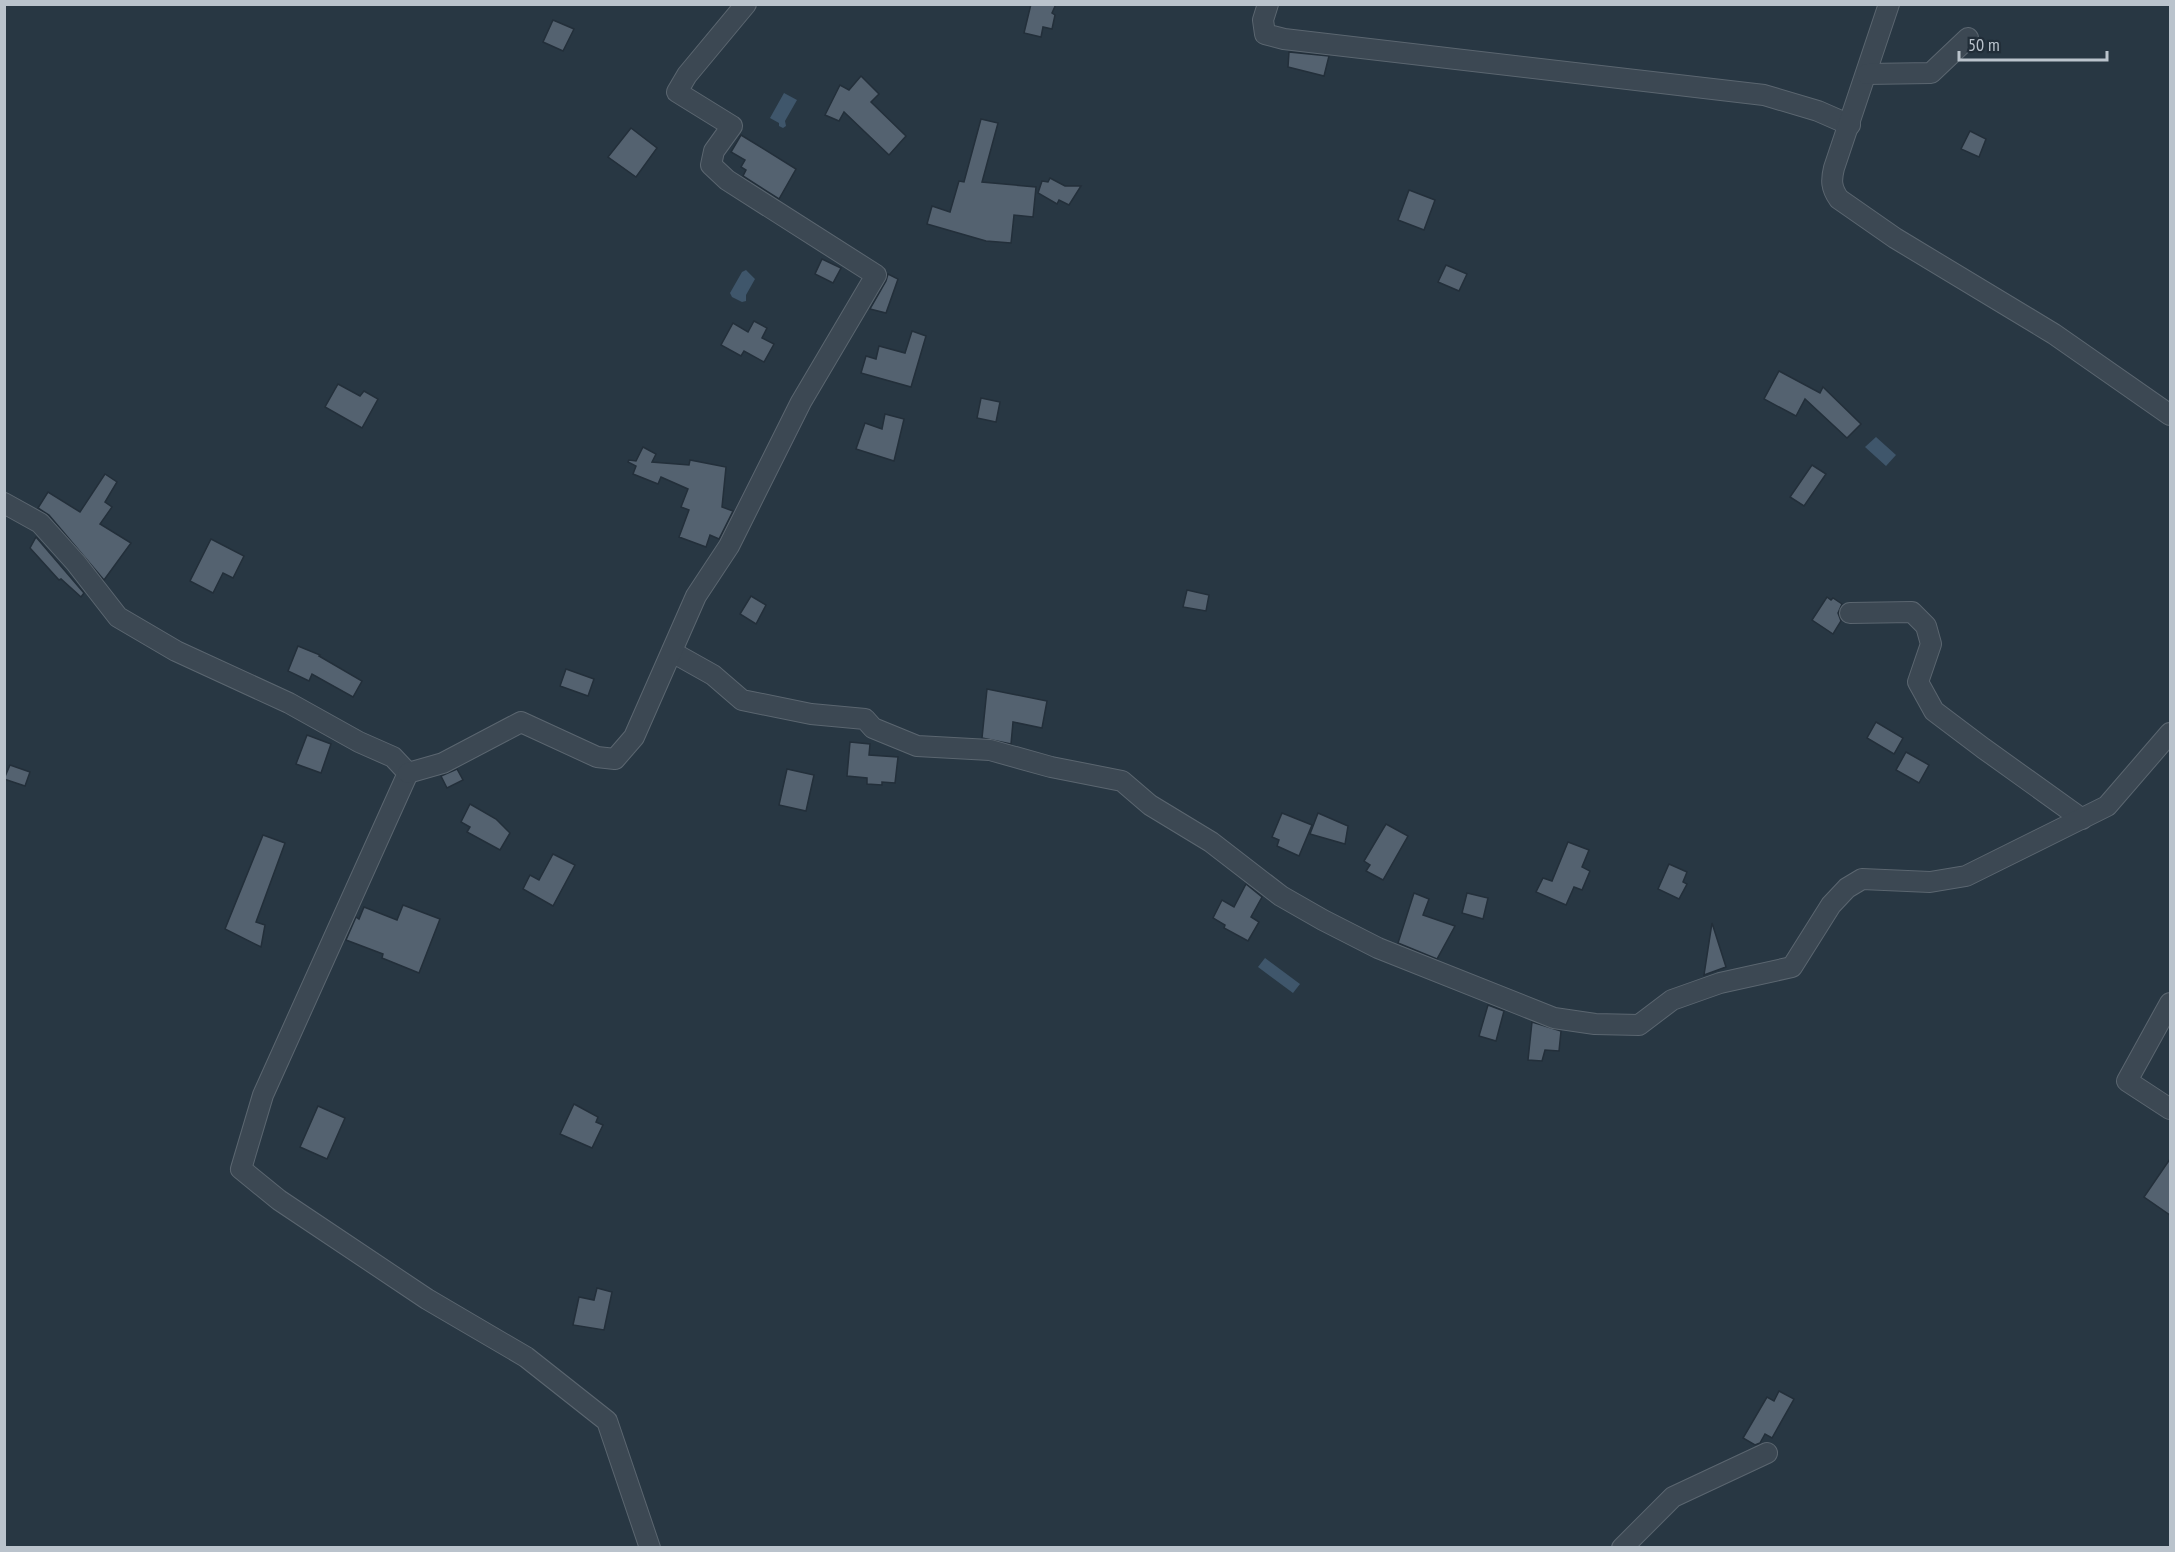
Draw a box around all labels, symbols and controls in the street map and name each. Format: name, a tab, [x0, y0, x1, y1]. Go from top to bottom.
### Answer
scale bar	[1959, 24, 2108, 62]
text: 50 m	[1968, 33, 2000, 56]

